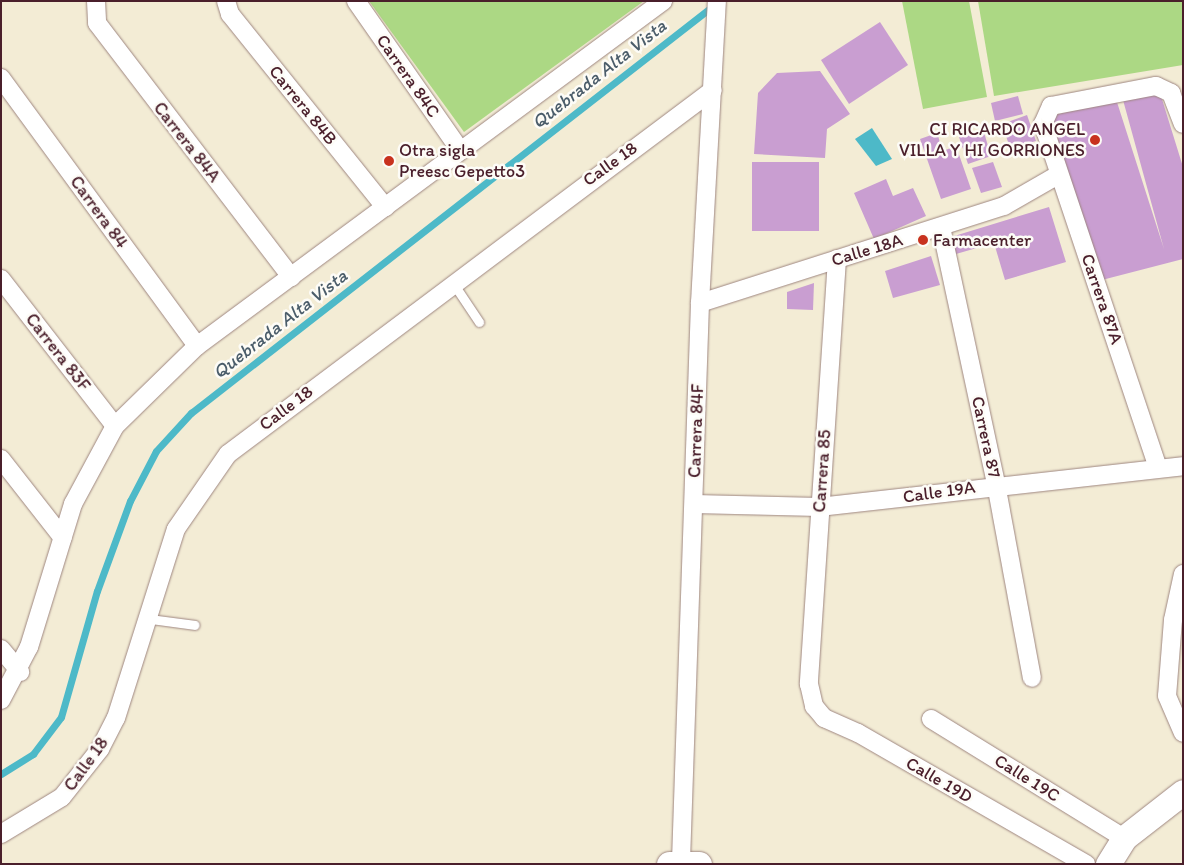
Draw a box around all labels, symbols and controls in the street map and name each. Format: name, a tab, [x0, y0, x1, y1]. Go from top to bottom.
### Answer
water label: Quebrada Alta Vista	[527, 14, 671, 134]
street label: Carrera 84C	[372, 30, 444, 122]
street label: Carrera 84B	[264, 61, 342, 149]
street label: Carrera 84A	[149, 97, 225, 187]
place label: CI RICARDO ANGEL VILLA Y HI GORRIONES	[899, 119, 1085, 162]
marker: CI RICARDO ANGEL VILLA Y HI GORRIONES	[1089, 134, 1101, 146]
street label: Calle 18	[579, 137, 641, 191]
place label: Otra sigla Preesc Gepetto3	[399, 140, 525, 182]
marker: Otra sigla Preesc Gepetto3	[383, 155, 395, 167]
street label: Carrera 84	[65, 171, 133, 253]
street label: Calle 18A	[829, 229, 905, 271]
place label: Farmacenter	[933, 229, 1031, 251]
marker: Farmacenter	[917, 234, 929, 246]
street label: Carrera 87A	[1076, 251, 1128, 347]
water label: Quebrada Alta Vista	[208, 264, 352, 384]
street label: Carrera 83F	[21, 309, 95, 395]
street label: Calle 18	[255, 381, 317, 435]
street label: Carrera 84F	[684, 384, 708, 478]
street label: Carrera 87	[967, 394, 1005, 480]
street label: Carrera 85	[808, 429, 836, 513]
street label: Calle 19A	[901, 476, 977, 508]
street label: Calle 18	[59, 733, 113, 795]
street label: Calle 19C	[990, 749, 1064, 807]
street label: Calle 19D	[902, 752, 976, 808]

